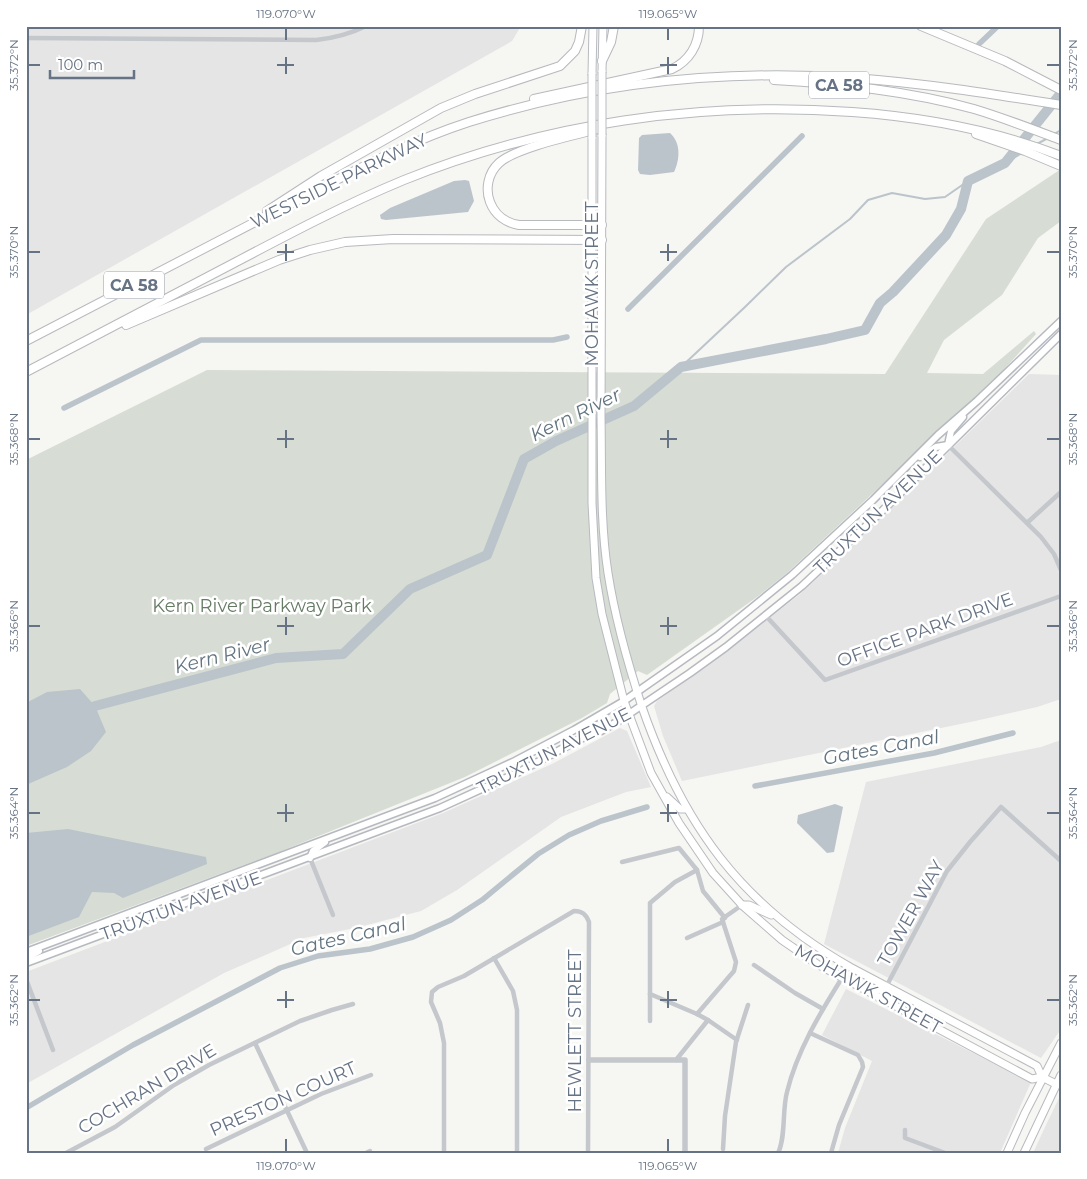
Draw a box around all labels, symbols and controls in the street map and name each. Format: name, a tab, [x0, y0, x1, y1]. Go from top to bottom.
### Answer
text: 119.070°W	[256, 6, 316, 21]
text: 119.065°W	[639, 6, 697, 21]
text: 35.372°N	[6, 39, 21, 91]
text: 35.372°N	[1065, 39, 1080, 91]
scale bar	[50, 48, 134, 80]
text: 100 m	[58, 55, 103, 74]
road number: CA 58	[809, 72, 869, 98]
street label: WESTSIDE PARKWAY	[247, 128, 431, 233]
street label: MOHAWK STREET	[581, 201, 603, 367]
text: 35.370°N	[6, 226, 21, 278]
text: 35.370°N	[1065, 226, 1080, 278]
road number: CA 58	[104, 272, 164, 298]
water label: Kern River	[526, 383, 625, 446]
text: 35.368°N	[6, 413, 21, 465]
text: 35.368°N	[1065, 413, 1080, 465]
street label: TRUXTUN AVENUE	[809, 445, 947, 579]
street label: OFFICE PARK DRIVE	[834, 588, 1016, 672]
park label: Kern River Parkway Park	[152, 595, 372, 617]
text: 35.366°N	[6, 600, 21, 652]
text: 35.366°N	[1065, 600, 1080, 652]
water label: Kern River	[172, 632, 273, 678]
street label: TRUXTUN AVENUE	[473, 703, 635, 799]
water label: Gates Canal	[821, 725, 942, 770]
text: 35.364°N	[6, 787, 21, 839]
text: 35.364°N	[1065, 787, 1080, 839]
street label: TOWER WAY	[873, 856, 949, 970]
street label: TRUXTUN AVENUE	[97, 867, 265, 945]
water label: Gates Canal	[288, 912, 409, 961]
street label: MOHAWK STREET	[790, 939, 946, 1039]
street label: HEWLETT STREET	[564, 949, 586, 1113]
text: 35.362°N	[6, 974, 21, 1026]
text: 35.362°N	[1065, 974, 1080, 1026]
street label: COCHRAN DRIVE	[74, 1039, 220, 1139]
street label: PRESTON COURT	[206, 1057, 360, 1141]
text: 119.070°W	[256, 1158, 316, 1173]
text: 119.065°W	[639, 1158, 697, 1173]

